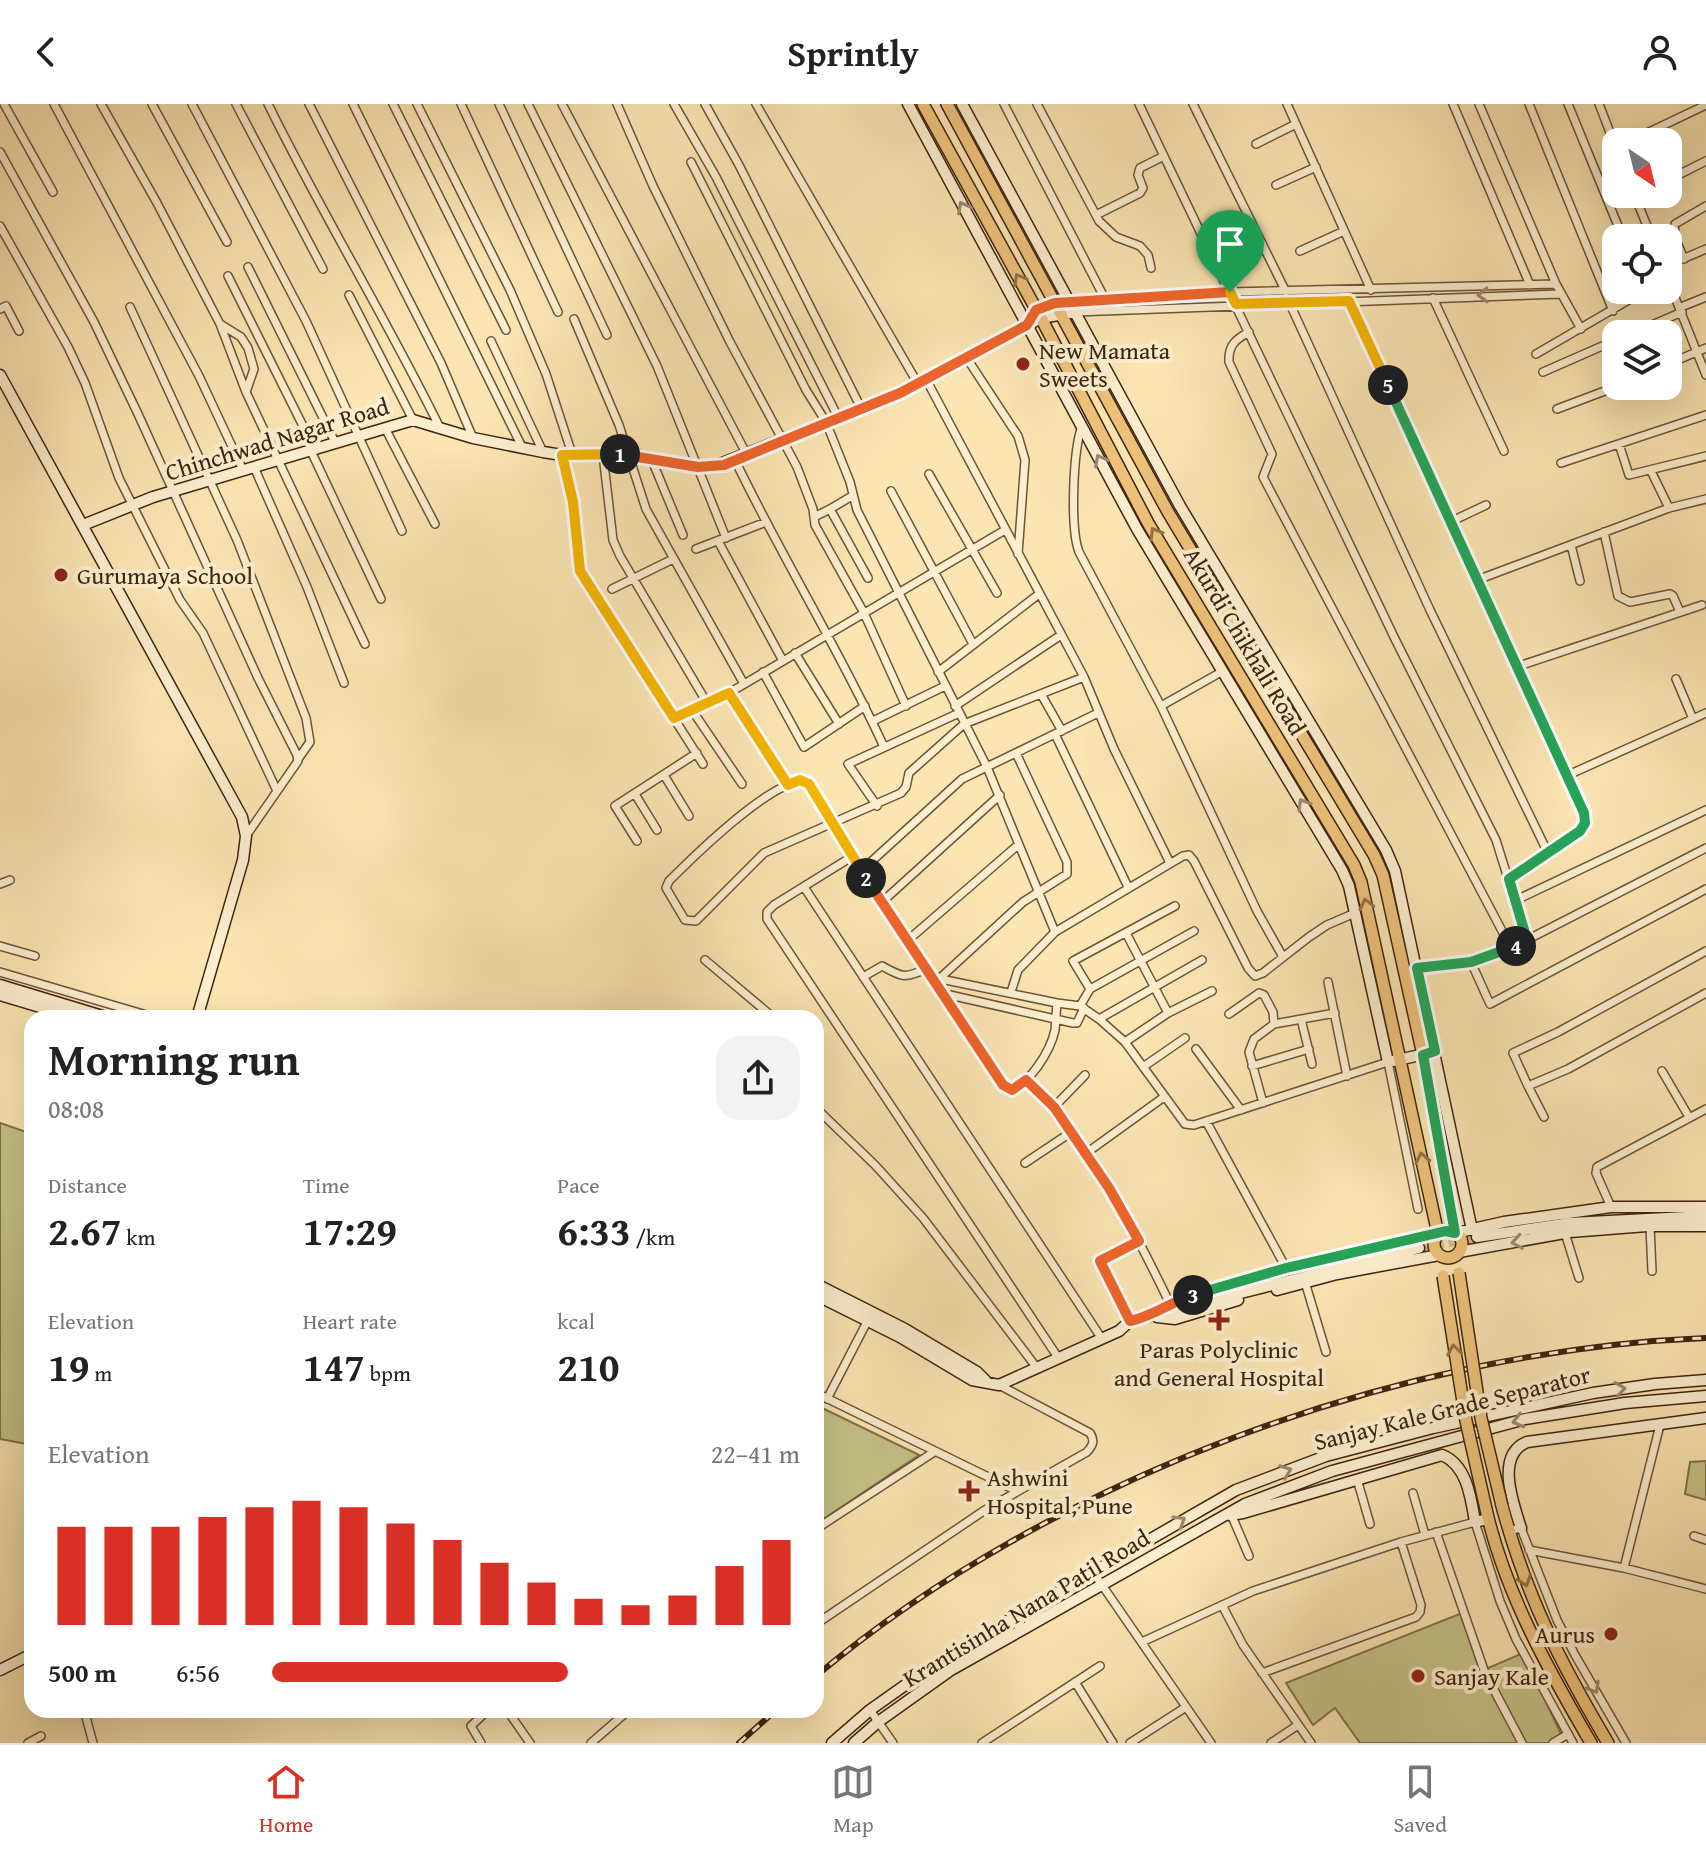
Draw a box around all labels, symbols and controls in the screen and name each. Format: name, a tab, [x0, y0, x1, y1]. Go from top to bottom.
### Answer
text: Sprintly	[787, 26, 919, 79]
icon: back	[24, 30, 68, 74]
icon: person	[1638, 30, 1682, 74]
north arrow	[1602, 128, 1682, 208]
map controls	[1602, 128, 1682, 400]
one-way arrow	[957, 201, 973, 215]
pin	[1196, 210, 1264, 292]
icon: arrive	[1208, 222, 1252, 266]
button: locate	[1602, 224, 1682, 304]
one-way arrow	[1014, 273, 1029, 287]
one-way arrow	[1476, 287, 1489, 304]
button: layers	[1602, 320, 1682, 400]
place label: New Mamata Sweets	[1039, 333, 1171, 396]
marker: New Mamata Sweets	[1014, 355, 1032, 373]
pin: 5	[1368, 365, 1408, 405]
text: 5	[1382, 369, 1394, 401]
street label: Chinchwad Nagar Road	[161, 388, 393, 490]
pin: 1	[600, 434, 640, 474]
text: 1	[614, 438, 626, 470]
one-way arrow	[1095, 453, 1110, 468]
one-way arrow	[1149, 527, 1164, 542]
street label: Akurdi Chikhali Road	[1175, 540, 1315, 742]
place label: Gurumaya School	[77, 558, 253, 593]
marker: Gurumaya School	[52, 566, 70, 584]
one-way arrow	[1297, 798, 1313, 813]
pin: 2	[846, 858, 886, 898]
text: 2	[860, 862, 872, 894]
one-way arrow	[1358, 898, 1375, 911]
pin: 4	[1496, 926, 1536, 966]
text: 4	[1510, 930, 1522, 962]
text: Morning run	[48, 1027, 299, 1091]
button: share	[716, 1036, 800, 1120]
text: 08:08	[48, 1089, 104, 1128]
one-way arrow	[1414, 1152, 1431, 1165]
text: Distance	[48, 1169, 127, 1201]
text: Time	[303, 1169, 349, 1201]
text: Pace	[557, 1169, 600, 1201]
text: 2.67	[48, 1201, 121, 1260]
text: 17:29	[303, 1201, 397, 1260]
text: 6:33	[557, 1201, 631, 1260]
text: km	[121, 1221, 155, 1253]
text: /km	[631, 1221, 675, 1253]
one-way arrow	[1510, 1232, 1524, 1249]
pin: 3	[1173, 1275, 1213, 1315]
text: 3	[1187, 1279, 1199, 1311]
text: Elevation	[48, 1305, 134, 1337]
text: Heart rate	[303, 1305, 397, 1337]
text: kcal	[557, 1305, 595, 1337]
marker: Paras Polyclinic and General Hospital	[1208, 1309, 1230, 1331]
place label: Paras Polyclinic and General Hospital	[1114, 1332, 1324, 1395]
text: 19	[48, 1337, 89, 1396]
text: 147	[303, 1337, 365, 1396]
text: 210	[557, 1337, 620, 1396]
one-way arrow	[1446, 1344, 1463, 1357]
text: m	[89, 1357, 112, 1389]
text: bpm	[365, 1357, 411, 1389]
street label: Sanjay Kale Grade Separator	[1310, 1357, 1594, 1459]
one-way arrow	[1613, 1381, 1627, 1398]
one-way arrow	[1512, 1412, 1525, 1429]
text: Elevation	[48, 1434, 150, 1473]
text: 22–41 m	[711, 1434, 800, 1473]
place label: Ashwini Hospital, Pune	[987, 1460, 1133, 1523]
one-way arrow	[1278, 1464, 1292, 1481]
marker: Ashwini Hospital, Pune	[958, 1480, 980, 1502]
one-way arrow	[1171, 1515, 1186, 1531]
street label: Krantisinha Nana Patil Road	[896, 1520, 1156, 1696]
one-way arrow	[1515, 1573, 1531, 1587]
place label: Aurus	[1535, 1617, 1595, 1652]
marker: Aurus	[1602, 1625, 1620, 1643]
text: 500 m	[48, 1653, 116, 1692]
text: 6:56	[176, 1653, 220, 1692]
place label: Sanjay Kale	[1434, 1659, 1549, 1694]
marker: Sanjay Kale	[1409, 1667, 1427, 1685]
one-way arrow	[1584, 1680, 1600, 1694]
tab: Home	[259, 1760, 313, 1840]
tab: Map	[831, 1760, 875, 1840]
tab: Saved	[1394, 1760, 1447, 1840]

